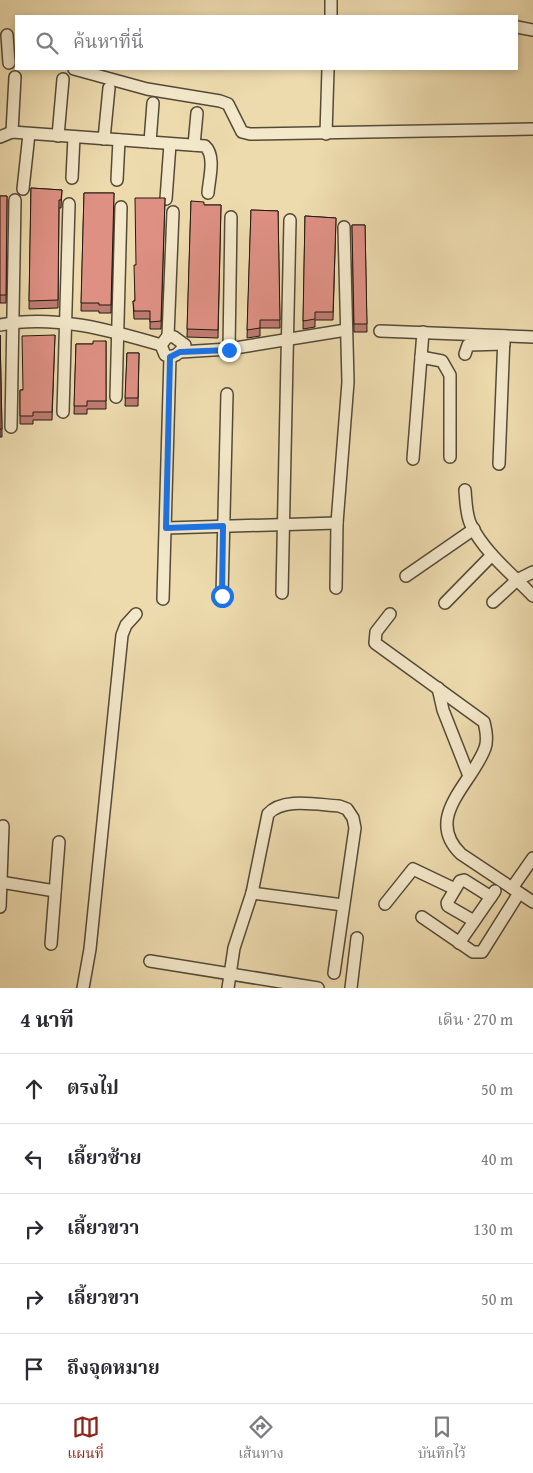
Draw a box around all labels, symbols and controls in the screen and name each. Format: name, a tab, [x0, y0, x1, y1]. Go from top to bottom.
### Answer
search box	[15, 15, 518, 70]
text: ค้นหาที่นี่	[73, 27, 144, 55]
icon: search	[33, 29, 61, 57]
route end	[218, 339, 241, 362]
route start	[211, 585, 234, 608]
text: 4 นาที	[20, 1004, 74, 1035]
text: เดิน · 270 m	[437, 1007, 513, 1031]
text: ตรงไป	[67, 1073, 119, 1101]
icon: ahead	[20, 1075, 48, 1103]
text: 50 m	[481, 1077, 513, 1101]
text: เลี้ยวซ้าย	[67, 1143, 141, 1171]
icon: left	[20, 1145, 48, 1173]
text: 40 m	[481, 1147, 513, 1171]
text: เลี้ยวขวา	[67, 1213, 139, 1241]
icon: right	[20, 1215, 48, 1243]
text: 130 m	[473, 1217, 513, 1241]
text: เลี้ยวขวา	[67, 1283, 139, 1311]
icon: right	[20, 1285, 48, 1313]
text: 50 m	[481, 1287, 513, 1311]
text: ถึงจุดหมาย	[67, 1353, 160, 1381]
icon: arrive	[20, 1355, 48, 1383]
tab: แผนที่	[67, 1413, 104, 1465]
tab: เส้นทาง	[238, 1413, 284, 1465]
tab: บันทึกไว้	[418, 1413, 466, 1465]

